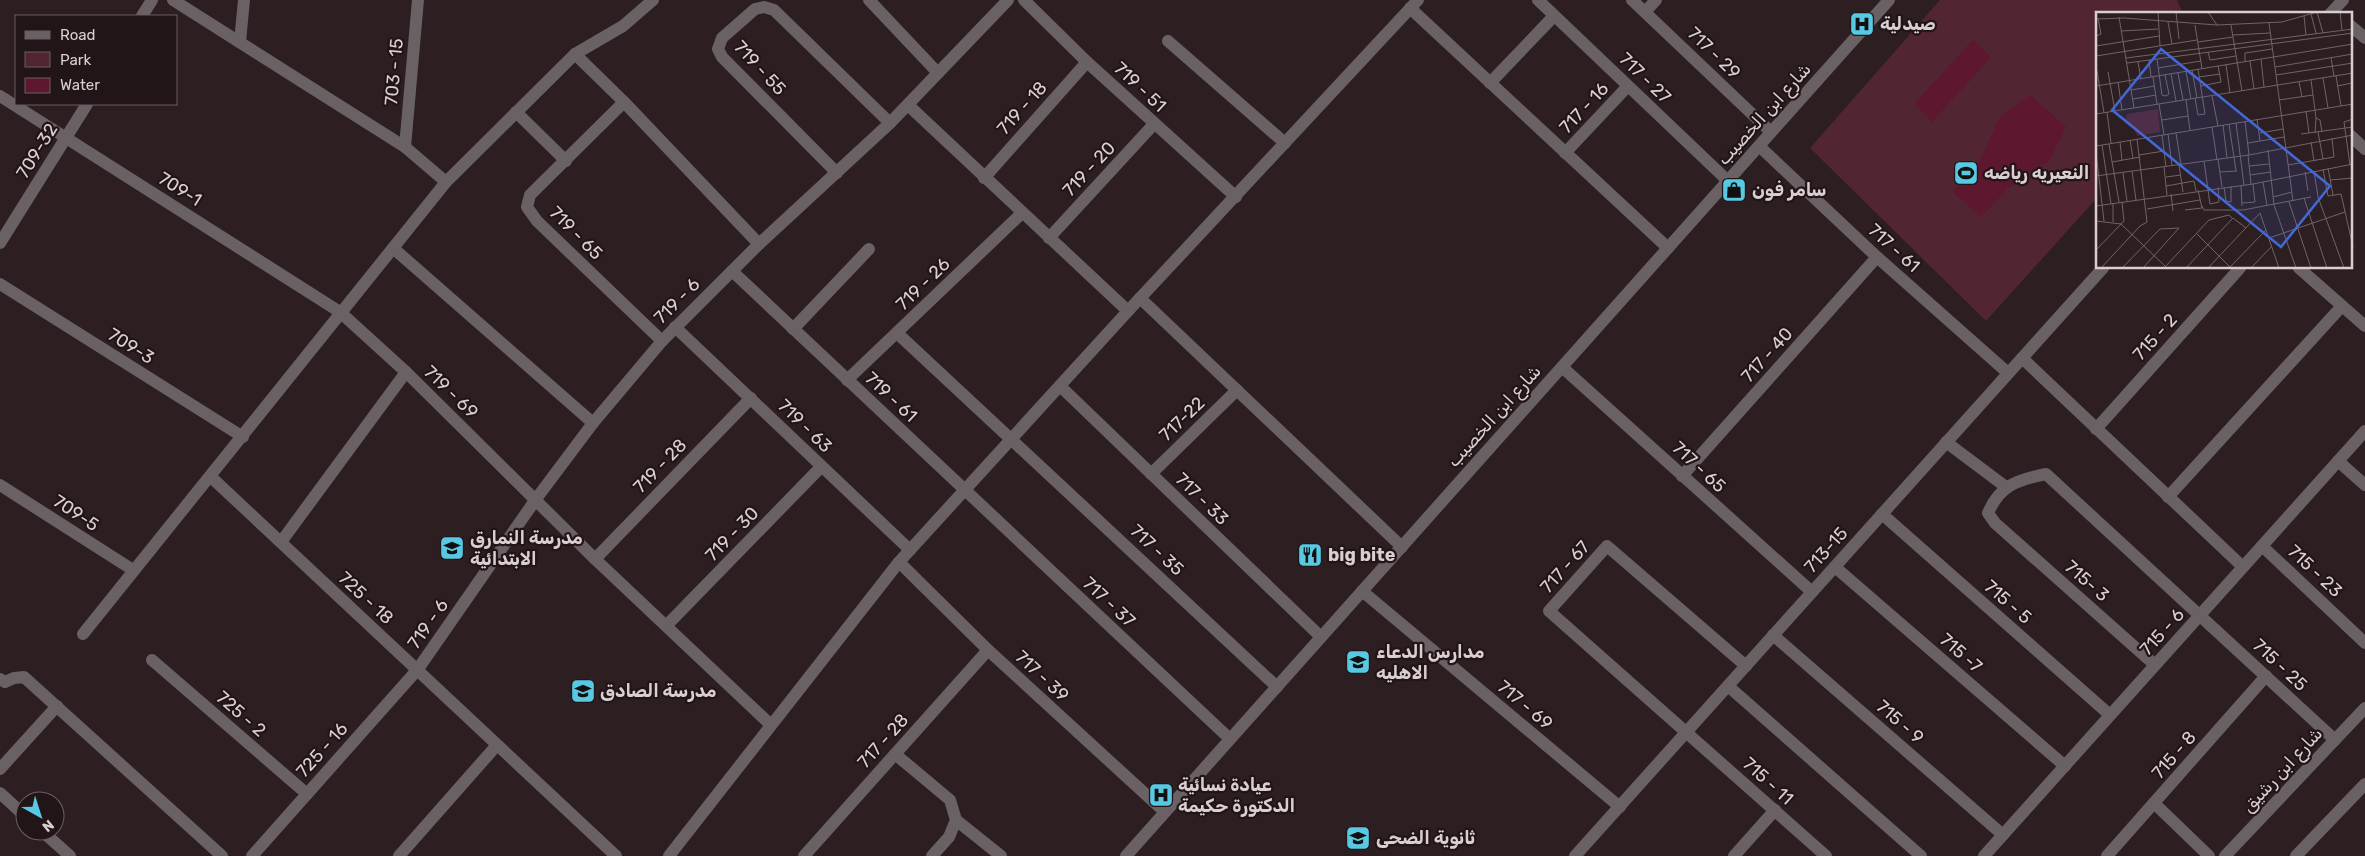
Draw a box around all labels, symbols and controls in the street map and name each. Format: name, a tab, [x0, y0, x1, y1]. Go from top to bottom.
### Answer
hospital icon: صيدلية	[1849, 11, 1875, 37]
inset map	[2096, 12, 2352, 269]
place label: صيدلية	[1880, 13, 1936, 35]
legend	[15, 15, 178, 105]
street label: 717 - 29	[1683, 23, 1745, 83]
text: Road	[60, 26, 96, 44]
street label: 719 - 55	[729, 36, 791, 100]
street label: 703 - 15	[380, 37, 408, 107]
street label: 717 - 27	[1615, 48, 1675, 108]
text: Park	[60, 51, 91, 69]
street label: 719 - 51	[1109, 57, 1171, 117]
street label: شارع ابن الخصيب	[1712, 58, 1816, 170]
text: Water	[60, 76, 100, 94]
street label: 719 - 18	[992, 77, 1052, 139]
street label: 717 - 16	[1555, 78, 1613, 138]
street label: 709-32	[12, 119, 62, 183]
street label: 719 - 20	[1058, 137, 1120, 201]
sports icon: النعيريه رياضه	[1953, 160, 1979, 186]
place label: النعيريه رياضه	[1984, 162, 2089, 184]
street label: 709-1	[154, 167, 206, 211]
shop icon: سامر فون	[1721, 177, 1747, 203]
place label: سامر فون	[1752, 179, 1826, 201]
street label: 719 - 65	[545, 202, 607, 264]
street label: 717 - 61	[1864, 219, 1924, 277]
street label: 719 - 26	[891, 253, 955, 315]
street label: 719 - 6	[649, 273, 705, 329]
street label: 715 - 2	[2128, 309, 2182, 365]
street label: 709-3	[104, 323, 158, 369]
street label: 717 - 40	[1737, 323, 1797, 387]
street label: شارع ابن الخصيب	[1442, 360, 1546, 472]
street label: 719 - 69	[419, 361, 483, 423]
street label: 719 - 61	[860, 367, 922, 427]
street label: 717-22	[1155, 392, 1209, 446]
street label: 719 - 63	[773, 395, 837, 457]
street label: 719 - 28	[629, 434, 691, 498]
street label: 717 - 65	[1668, 437, 1730, 497]
street label: 717 - 33	[1171, 468, 1233, 530]
street label: 709-5	[49, 490, 103, 536]
street label: 719 - 30	[701, 502, 763, 566]
street label: 717 - 35	[1126, 520, 1188, 580]
street label: 713-15	[1800, 522, 1852, 578]
place label: مدرسة النمارق الابتدائية	[470, 527, 583, 570]
school or university icon: مدرسة النمارق الابتدائية	[439, 535, 465, 561]
street label: 717 - 67	[1536, 536, 1594, 598]
street label: 715 - 23	[2283, 540, 2347, 602]
restaurant icon: big bite	[1297, 542, 1323, 568]
place label: big bite	[1328, 544, 1396, 566]
street label: 715- 3	[2060, 556, 2114, 606]
street label: 725 - 18	[334, 567, 398, 629]
street label: 717 - 37	[1078, 572, 1140, 632]
street label: 715 - 5	[1980, 575, 2036, 629]
street label: 719 - 6	[403, 595, 453, 653]
street label: 715 - 6	[2135, 604, 2189, 660]
street label: 715 -7	[1935, 629, 1987, 677]
street label: 715 - 25	[2248, 634, 2312, 696]
place label: مدارس الدعاء الاهليه	[1376, 641, 1485, 684]
street label: 717 - 39	[1011, 646, 1073, 706]
school or university icon: مدارس الدعاء الاهليه	[1345, 649, 1371, 675]
street label: 717 - 69	[1493, 676, 1557, 734]
school or university icon: مدرسة الصادق	[570, 678, 596, 704]
place label: مدرسة الصادق	[600, 680, 717, 702]
street label: 725 - 2	[212, 686, 270, 742]
street label: 715 - 9	[1872, 695, 1928, 749]
street label: 717 - 28	[853, 709, 913, 773]
street label: 725 - 16	[292, 718, 353, 782]
street label: شارع ابن رشيق	[2237, 723, 2328, 818]
street label: 715 - 8	[2147, 726, 2201, 784]
street label: 715 - 11	[1738, 753, 1798, 809]
place label: عيادة نسائية الدكتورة حكيمة	[1178, 774, 1295, 817]
hospital icon: عيادة نسائية الدكتورة حكيمة	[1148, 782, 1174, 808]
north arrow	[15, 791, 65, 841]
text: N	[39, 816, 57, 835]
school or university icon: ثانوية الضحى	[1345, 825, 1371, 851]
place label: ثانوية الضحى	[1376, 827, 1475, 849]

